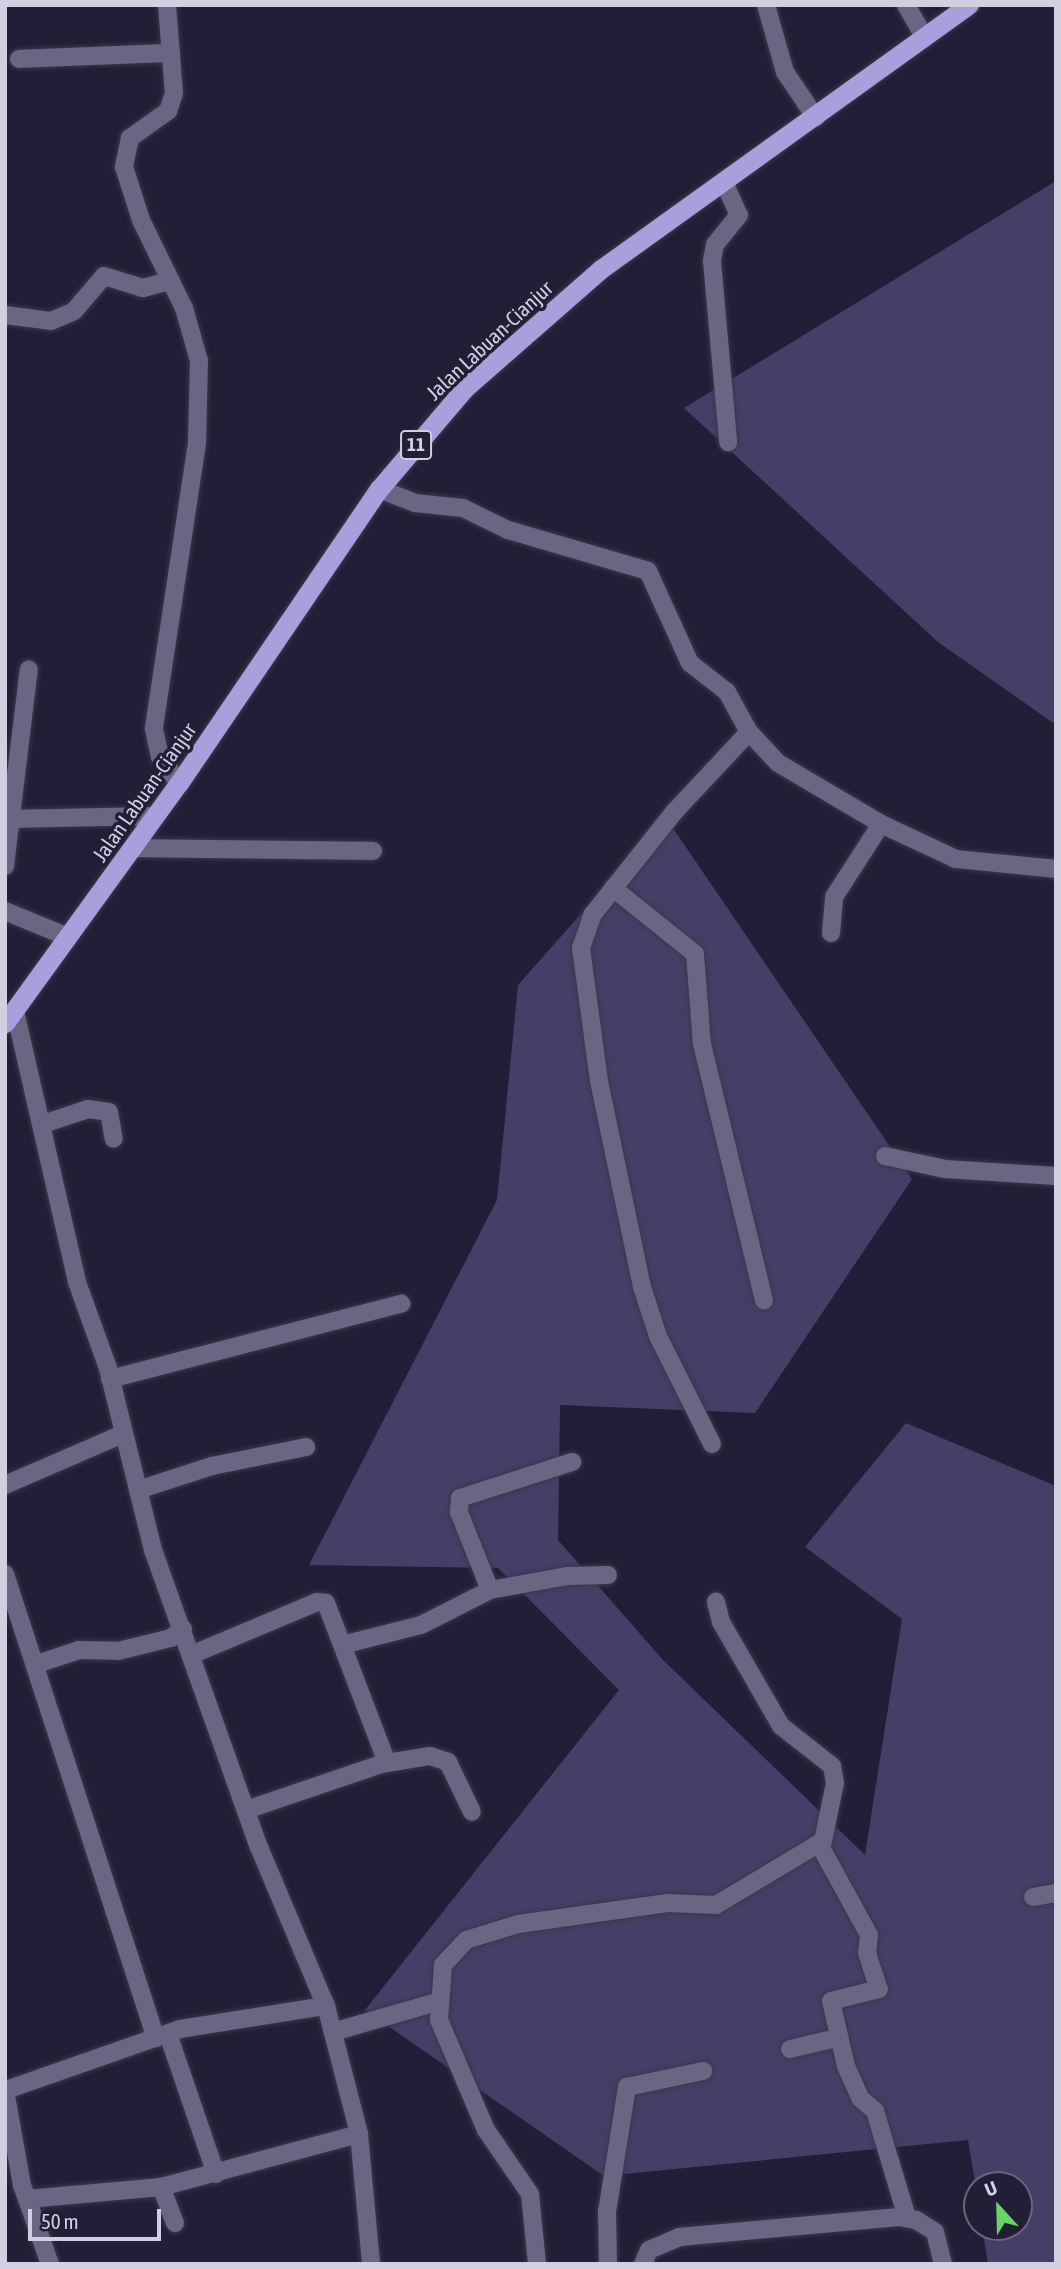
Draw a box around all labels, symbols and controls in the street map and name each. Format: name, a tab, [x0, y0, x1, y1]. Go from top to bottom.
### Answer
street label: Jalan Labuan-Cianjur	[421, 275, 557, 405]
road number: 11	[398, 430, 434, 460]
street label: Jalan Labuan-Cianjur	[87, 718, 201, 866]
north arrow	[963, 2171, 1033, 2241]
text: U	[982, 2176, 1000, 2201]
scale bar	[32, 2196, 164, 2240]
text: 50 m	[41, 2209, 79, 2233]

